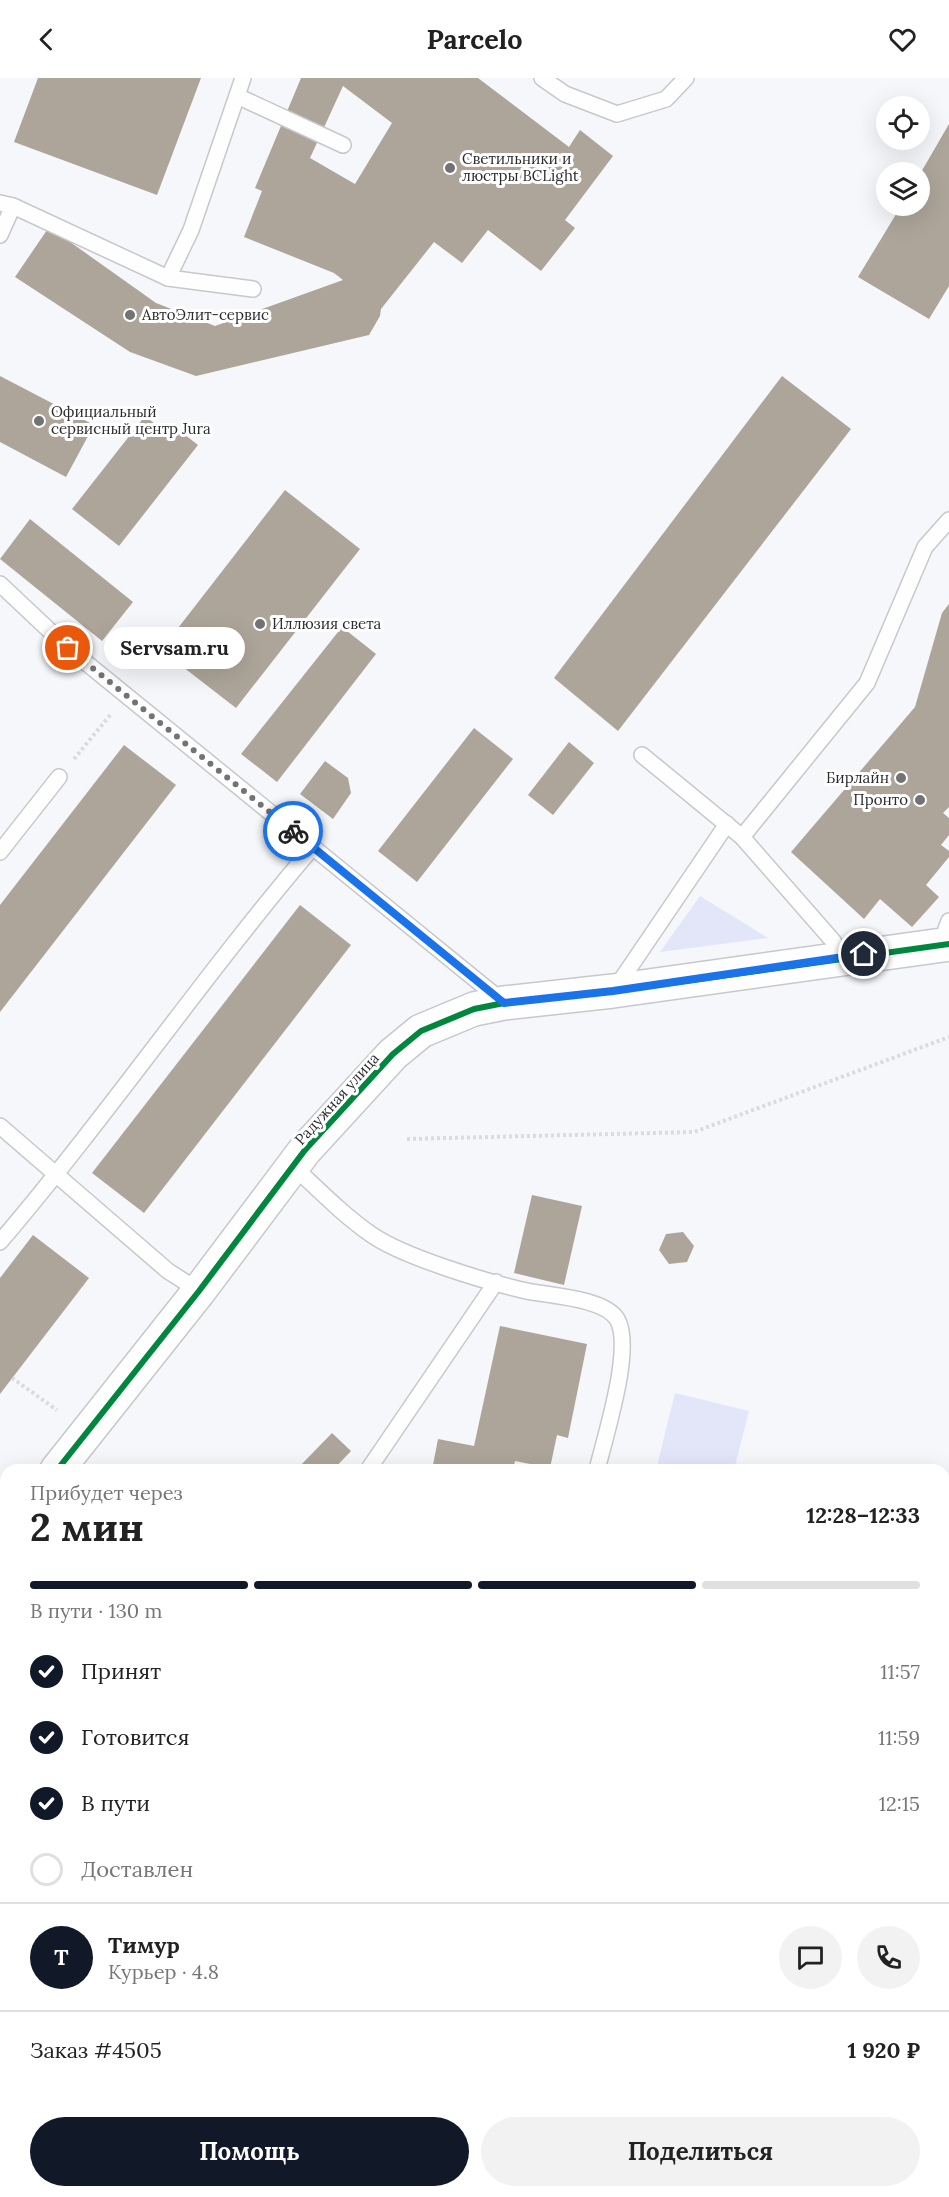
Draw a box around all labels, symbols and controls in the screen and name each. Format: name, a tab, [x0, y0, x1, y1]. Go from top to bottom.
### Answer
text: Parcelo	[426, 22, 523, 56]
icon: back	[30, 23, 63, 56]
icon: heart	[886, 23, 919, 56]
map controls	[876, 96, 930, 216]
button: locate	[876, 96, 930, 150]
place label: Светильники и люстры BCLight	[462, 149, 579, 185]
marker: Светильники и люстры BCLight	[443, 161, 457, 175]
button: layers	[876, 162, 930, 216]
place label: АвтоЭлит-сервис	[141, 305, 269, 324]
marker: АвтоЭлит-сервис	[123, 308, 137, 322]
place label: Официальный сервисный центр Jura	[51, 402, 211, 438]
marker: Официальный сервисный центр Jura	[32, 414, 46, 428]
place label: Иллюзия света	[272, 614, 382, 633]
marker: Иллюзия света	[253, 617, 267, 631]
pin	[42, 622, 93, 673]
callout: Servsam.ru	[104, 627, 245, 669]
icon: bag	[51, 631, 84, 664]
text: Servsam.ru	[120, 635, 229, 660]
place label: Бирлайн	[826, 768, 889, 787]
marker: Бирлайн	[894, 771, 908, 785]
place label: Пронто	[853, 790, 908, 809]
marker: Пронто	[913, 793, 927, 807]
courier	[263, 801, 323, 861]
icon: bike	[277, 815, 310, 848]
pin	[838, 928, 889, 979]
icon: home	[847, 937, 880, 970]
street label: Радужная улица	[290, 1048, 383, 1149]
text: Прибудет через	[30, 1480, 183, 1505]
text: 12:28–12:33	[806, 1501, 920, 1529]
text: 2 мин	[30, 1502, 144, 1552]
text: В пути · 130 m	[30, 1598, 162, 1623]
icon: check	[30, 1655, 63, 1688]
text: Принят	[81, 1657, 161, 1685]
text: 11:57	[880, 1659, 920, 1684]
icon: check	[30, 1721, 63, 1754]
text: Готовится	[81, 1723, 190, 1751]
text: 11:59	[878, 1725, 920, 1750]
icon: check	[30, 1787, 63, 1820]
text: В пути	[81, 1789, 150, 1817]
text: 12:15	[879, 1791, 920, 1816]
text: Доставлен	[81, 1855, 193, 1883]
button: chat	[779, 1926, 842, 1989]
button: phone	[857, 1926, 920, 1989]
text: Тимур	[108, 1931, 180, 1959]
text: Т	[54, 1943, 69, 1971]
text: Курьер · 4.8	[108, 1959, 219, 1984]
text: Заказ #4505	[30, 2036, 162, 2064]
text: 1 920 ₽	[847, 2036, 920, 2064]
button: Помощь	[30, 2117, 469, 2186]
button: Поделиться	[481, 2117, 920, 2186]

